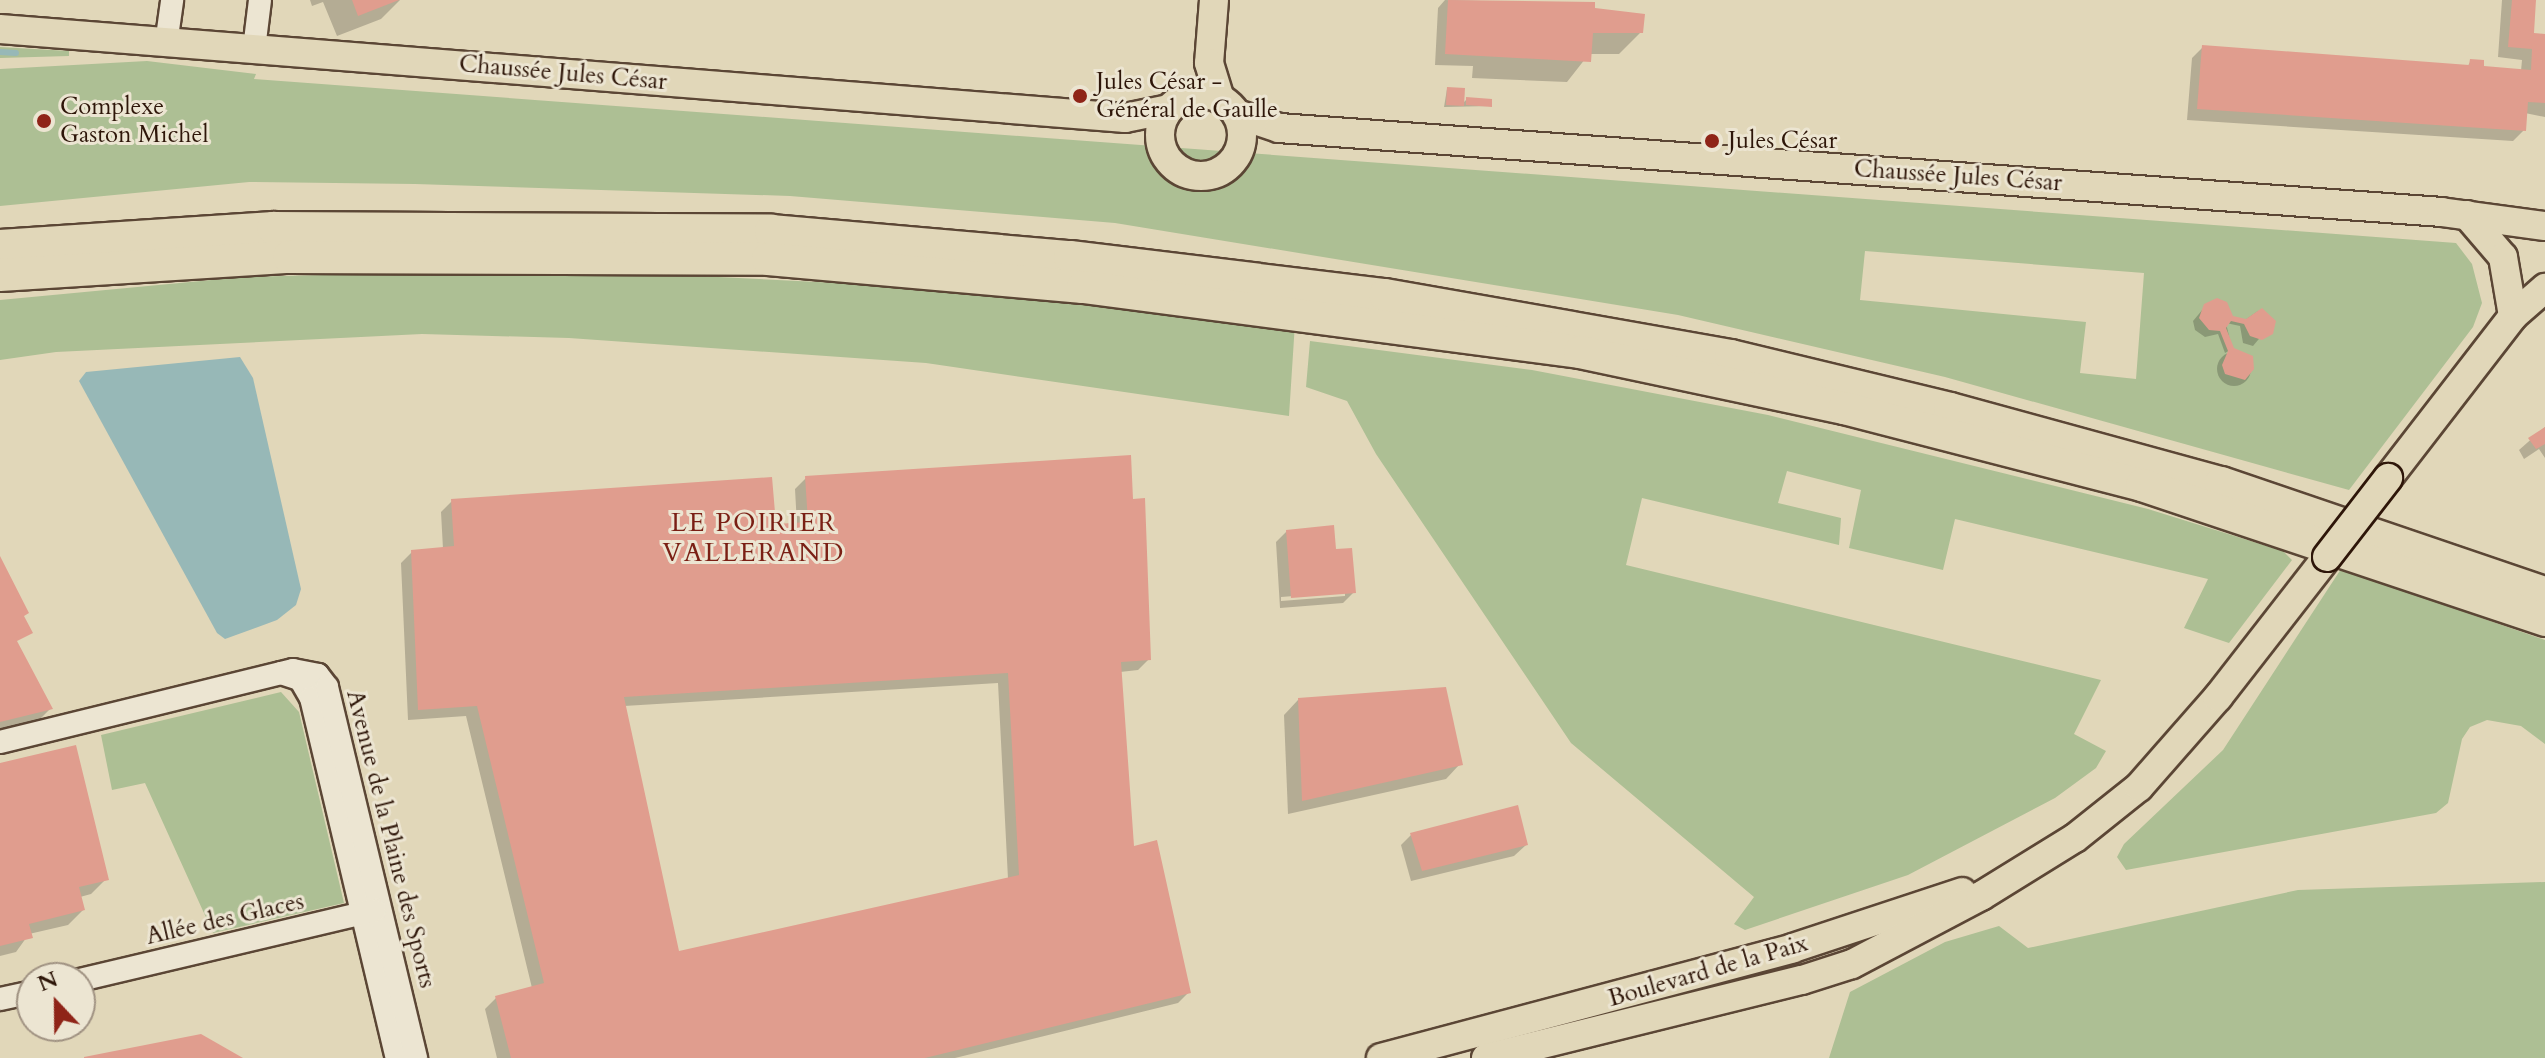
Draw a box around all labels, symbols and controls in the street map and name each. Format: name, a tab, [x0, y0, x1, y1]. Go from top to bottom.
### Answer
street label: Chaussée Jules César	[458, 50, 668, 96]
place label: Jules César - Général de Gaulle	[1096, 68, 1278, 124]
marker: Jules César - Général de Gaulle	[1071, 87, 1089, 105]
place label: Complexe Gaston Michel	[60, 93, 209, 149]
marker: Complexe Gaston Michel	[35, 112, 53, 130]
place label: Jules César	[1728, 127, 1837, 155]
marker: Jules César	[1703, 132, 1721, 150]
street label: Chaussée Jules César	[1853, 154, 2063, 198]
district label: LE POIRIER VALLERAND	[663, 507, 845, 568]
street label: Avenue de la Plaine des Sports	[340, 687, 442, 991]
street label: Allée des Glaces	[143, 887, 307, 951]
street label: Boulevard de la Paix	[1605, 929, 1811, 1013]
north arrow	[16, 962, 96, 1042]
text: N	[33, 964, 62, 999]

